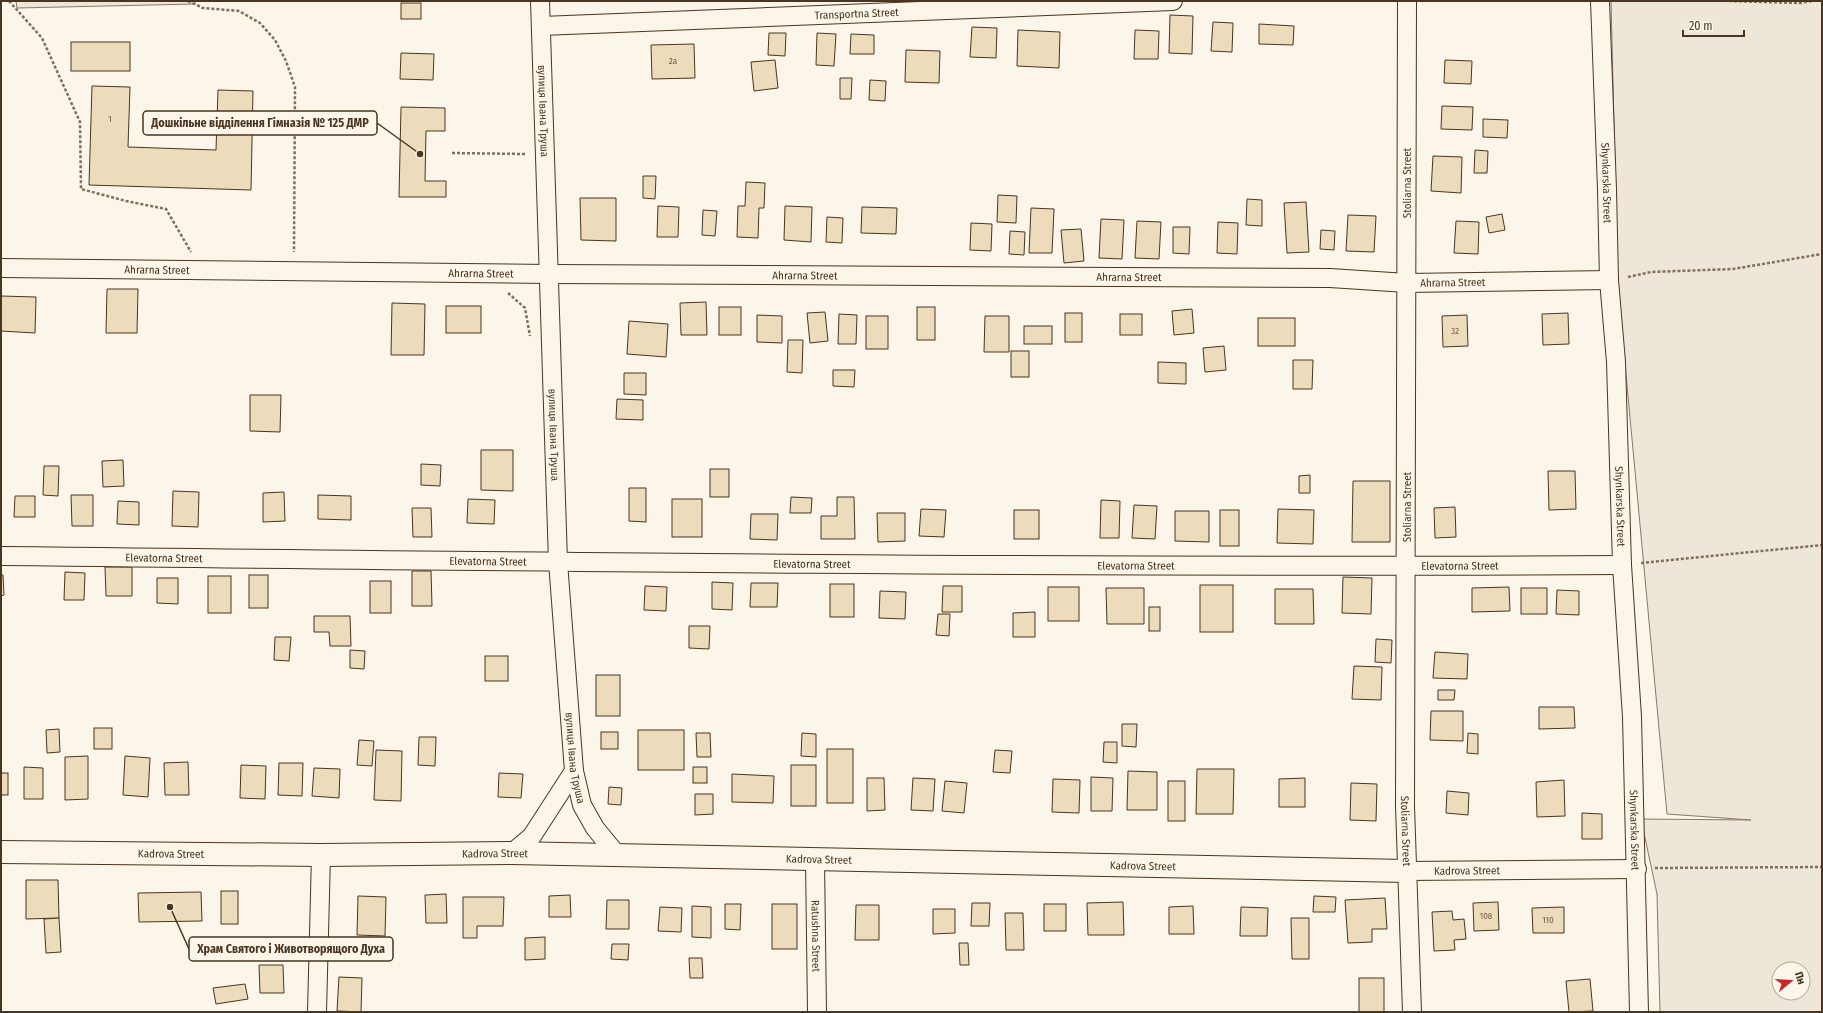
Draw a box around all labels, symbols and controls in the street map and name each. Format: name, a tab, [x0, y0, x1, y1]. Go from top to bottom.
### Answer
street label: Transportna Street	[814, 6, 899, 22]
scale bar	[1683, 12, 1744, 38]
text: 20 m	[1689, 19, 1713, 33]
house number: 2а	[669, 56, 678, 66]
street label: вулиця Івана Труша	[535, 65, 551, 157]
callout: Дошкільне відділення Гімназія № 125 ДМР	[143, 111, 377, 135]
house number: 1	[108, 114, 112, 124]
text: Дошкільне відділення Гімназія № 125 ДМР	[150, 116, 369, 130]
street label: Shynkarska Street	[1598, 142, 1614, 224]
street label: Stoliarna Street	[1401, 147, 1414, 218]
street label: Ahrarna Street	[124, 263, 190, 277]
street label: Ahrarna Street	[448, 267, 514, 281]
street label: Ahrarna Street	[772, 269, 838, 282]
street label: Ahrarna Street	[1096, 271, 1162, 284]
street label: Ahrarna Street	[1420, 276, 1486, 290]
house number: 32	[1451, 326, 1459, 336]
street label: вулиця Івана Труша	[545, 388, 561, 481]
street label: Shynkarska Street	[1612, 466, 1627, 547]
street label: Stoliarna Street	[1401, 471, 1414, 542]
street label: Elevatorna Street	[125, 551, 203, 565]
street label: Elevatorna Street	[449, 555, 527, 569]
street label: Elevatorna Street	[773, 558, 851, 571]
street label: Elevatorna Street	[1097, 559, 1175, 573]
street label: Elevatorna Street	[1421, 560, 1499, 573]
street label: вулиця Івана Труша	[563, 712, 587, 805]
street label: Shynkarska Street	[1627, 790, 1642, 871]
street label: Stoliarna Street	[1398, 796, 1413, 867]
street label: Kadrova Street	[138, 847, 205, 861]
street label: Kadrova Street	[462, 847, 529, 861]
street label: Kadrova Street	[786, 853, 852, 867]
street label: Kadrova Street	[1110, 859, 1176, 873]
street label: Kadrova Street	[1434, 864, 1501, 878]
street label: Ratushna Street	[809, 900, 822, 973]
house number: 108	[1480, 911, 1493, 921]
house number: 110	[1542, 915, 1554, 925]
callout: Храм Святого і Животворящого Духа	[189, 937, 393, 961]
text: Храм Святого і Животворящого Духа	[196, 942, 385, 956]
north arrow	[1771, 961, 1811, 1001]
text: Пн	[1792, 970, 1808, 986]

